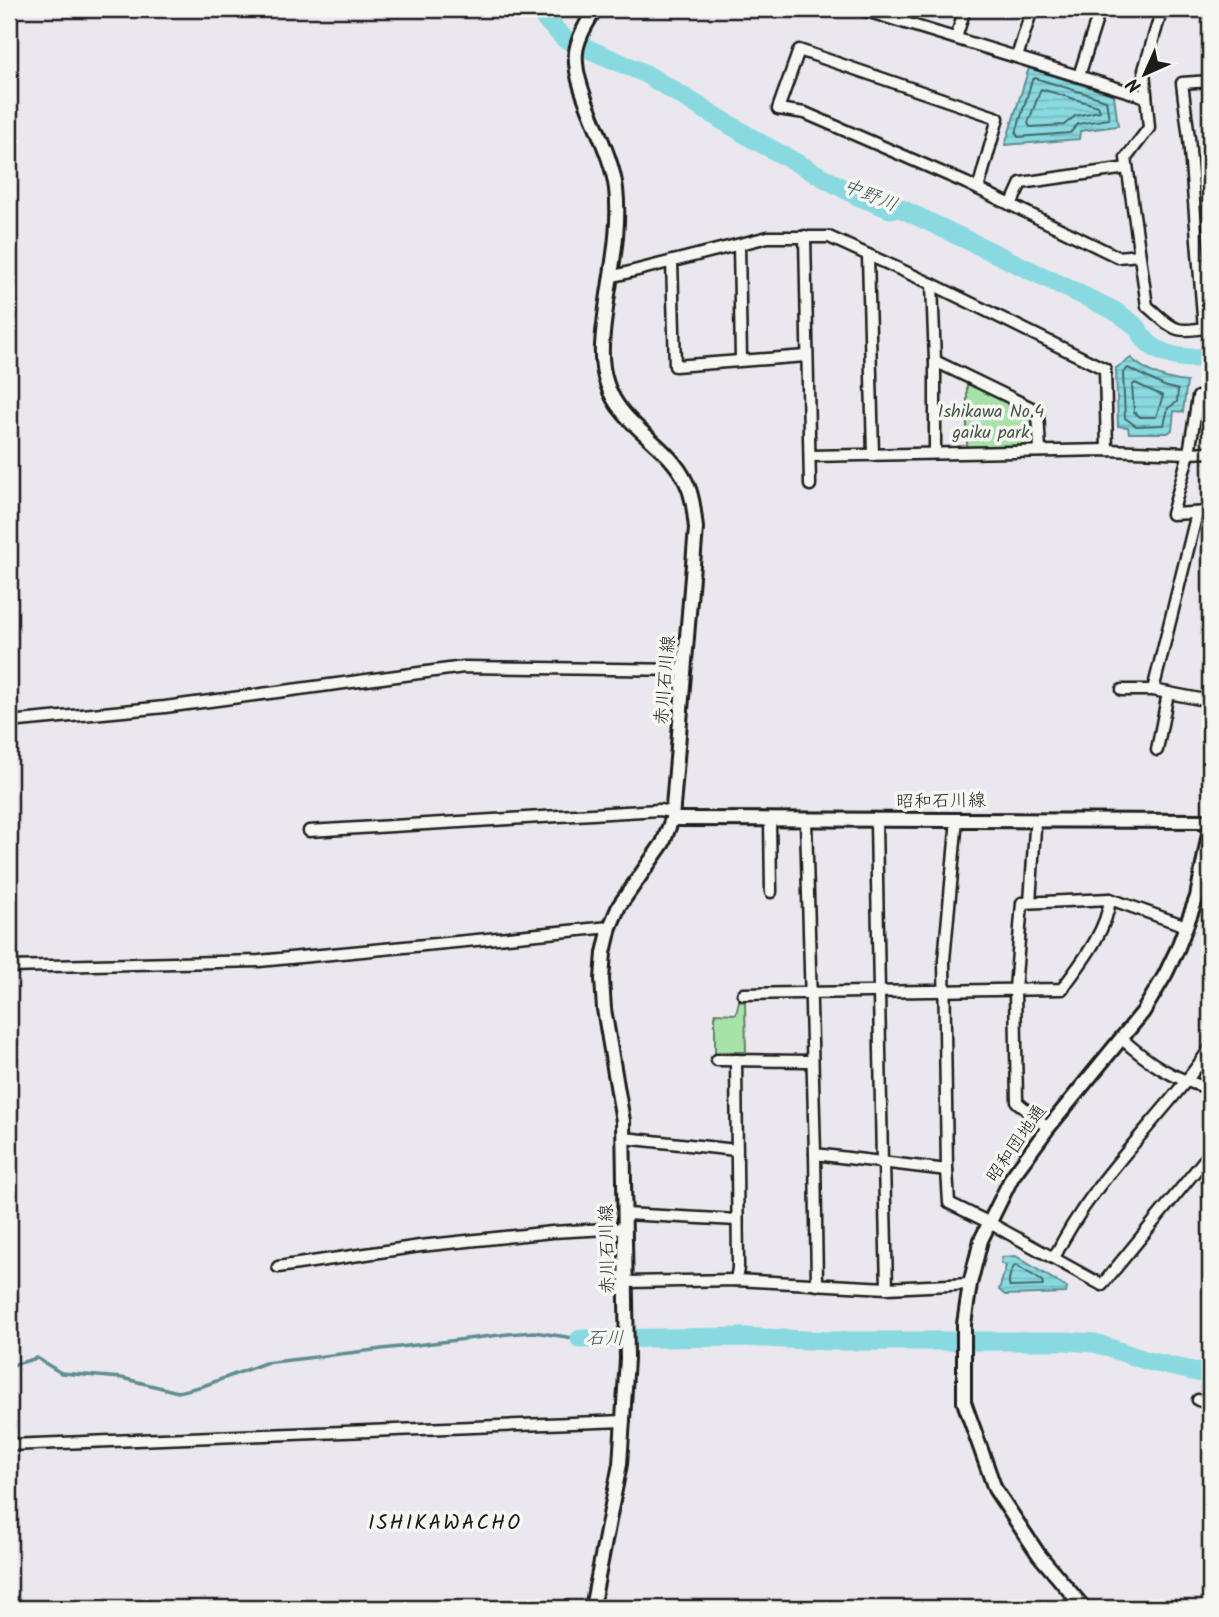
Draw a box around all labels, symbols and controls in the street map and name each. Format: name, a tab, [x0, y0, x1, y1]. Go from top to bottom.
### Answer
north arrow	[1110, 38, 1180, 108]
text: N	[1120, 70, 1149, 99]
water label: 中野川	[838, 171, 902, 221]
park label: Ishikawa No.4 gaiku park	[938, 398, 1044, 448]
street label: 赤川石川線	[648, 634, 684, 726]
street label: 昭和石川線	[896, 787, 986, 817]
street label: 昭和団地通	[979, 1099, 1055, 1189]
street label: 赤川石川線	[593, 1204, 623, 1294]
water label: 石川	[586, 1324, 624, 1354]
district label: ISHIKAWACHO	[368, 1507, 522, 1540]

